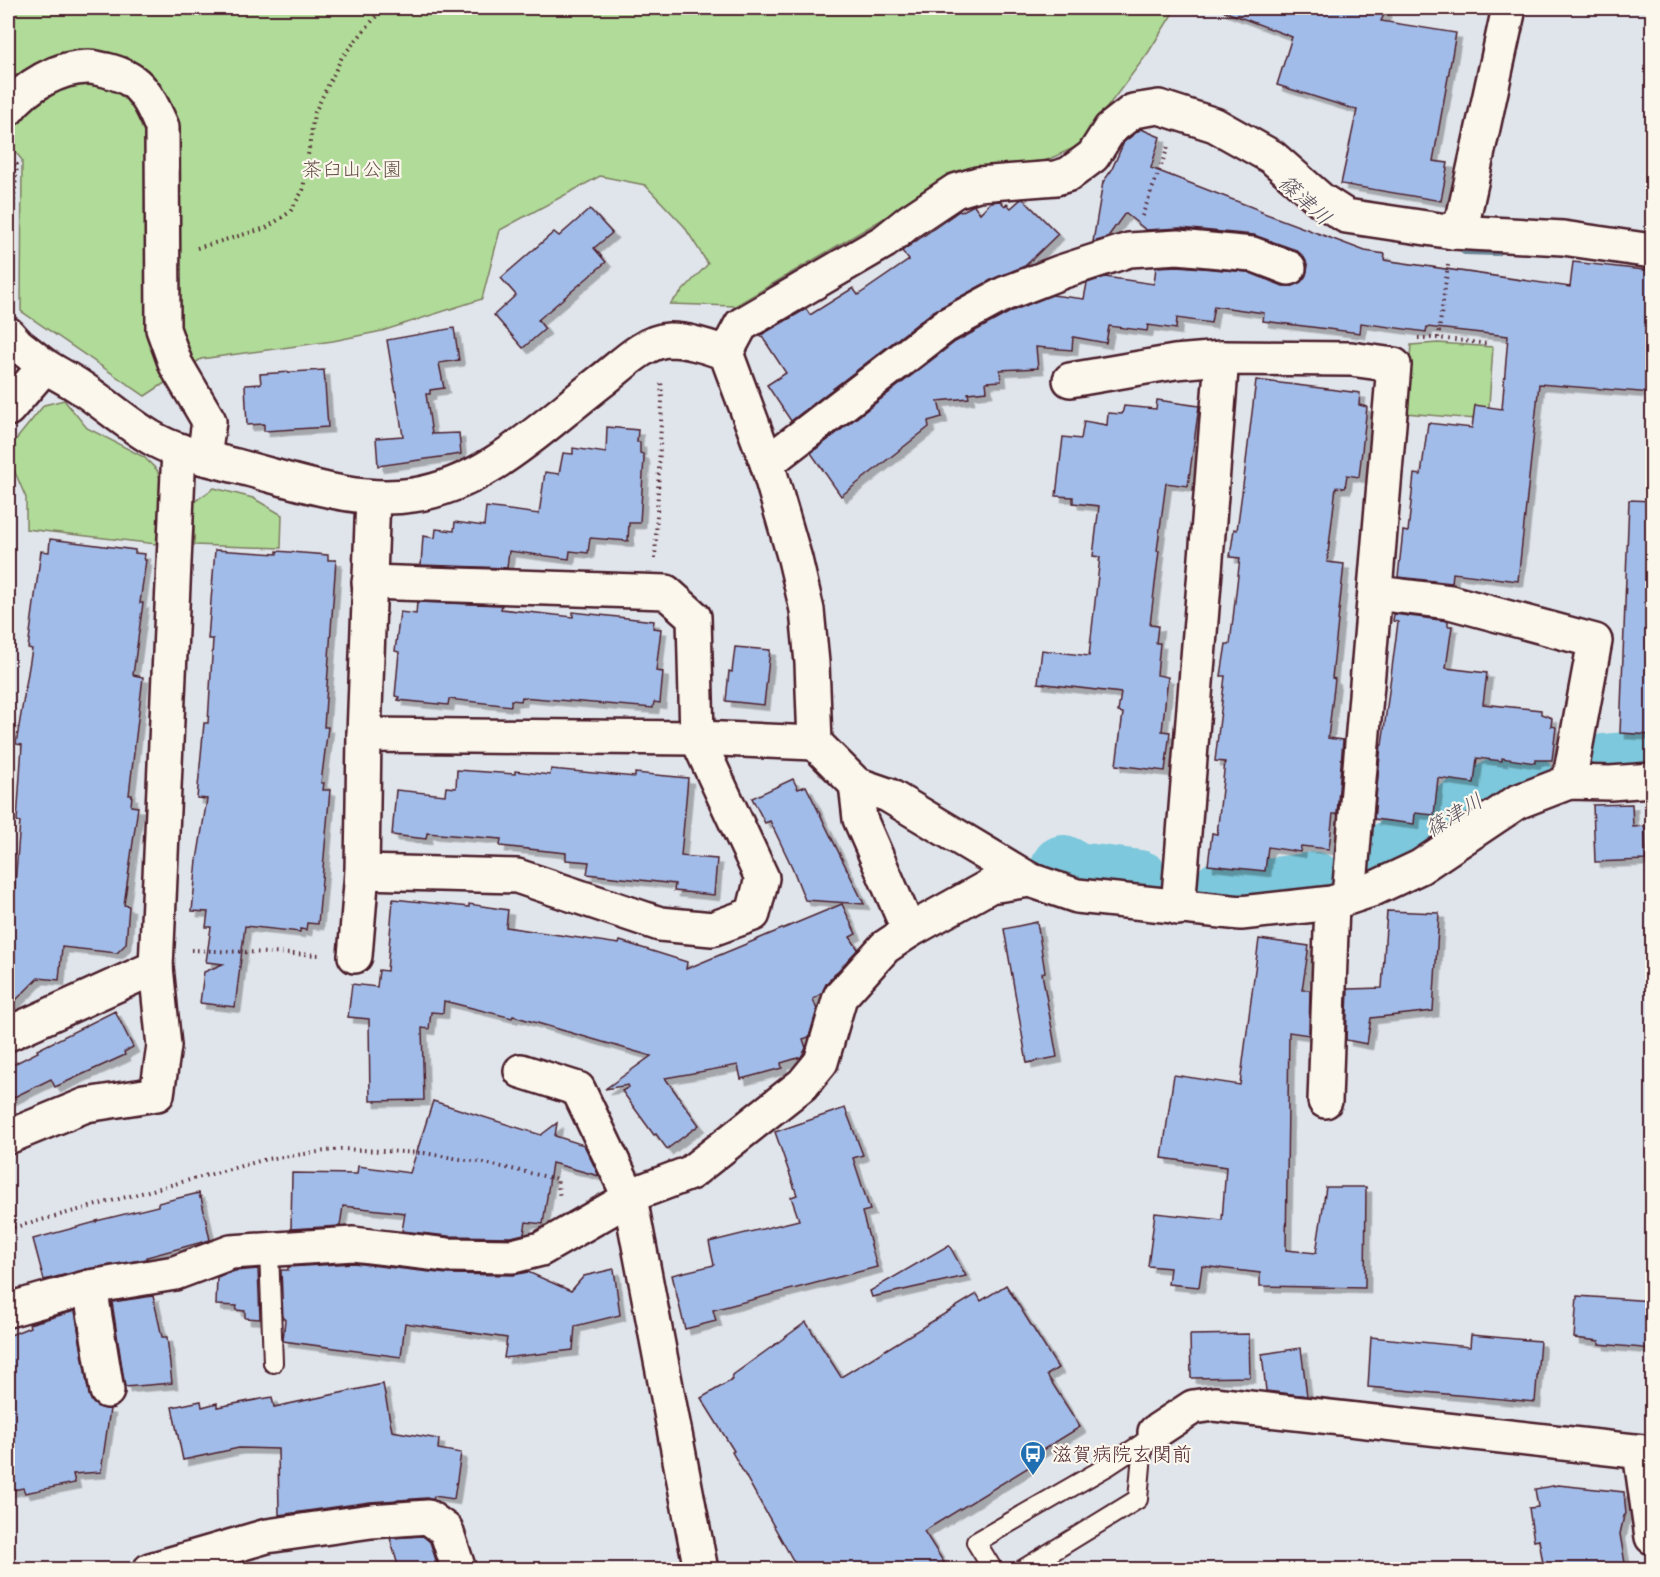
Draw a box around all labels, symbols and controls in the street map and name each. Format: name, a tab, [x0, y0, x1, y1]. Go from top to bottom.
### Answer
park label: 茶臼山公園	[302, 158, 402, 186]
water label: 篠津川	[1270, 170, 1336, 235]
water label: 篠津川	[1421, 788, 1490, 847]
bus stop icon: 滋賀病院玄関前	[1018, 1439, 1048, 1477]
place label: 滋賀病院玄関前	[1052, 1443, 1192, 1471]

